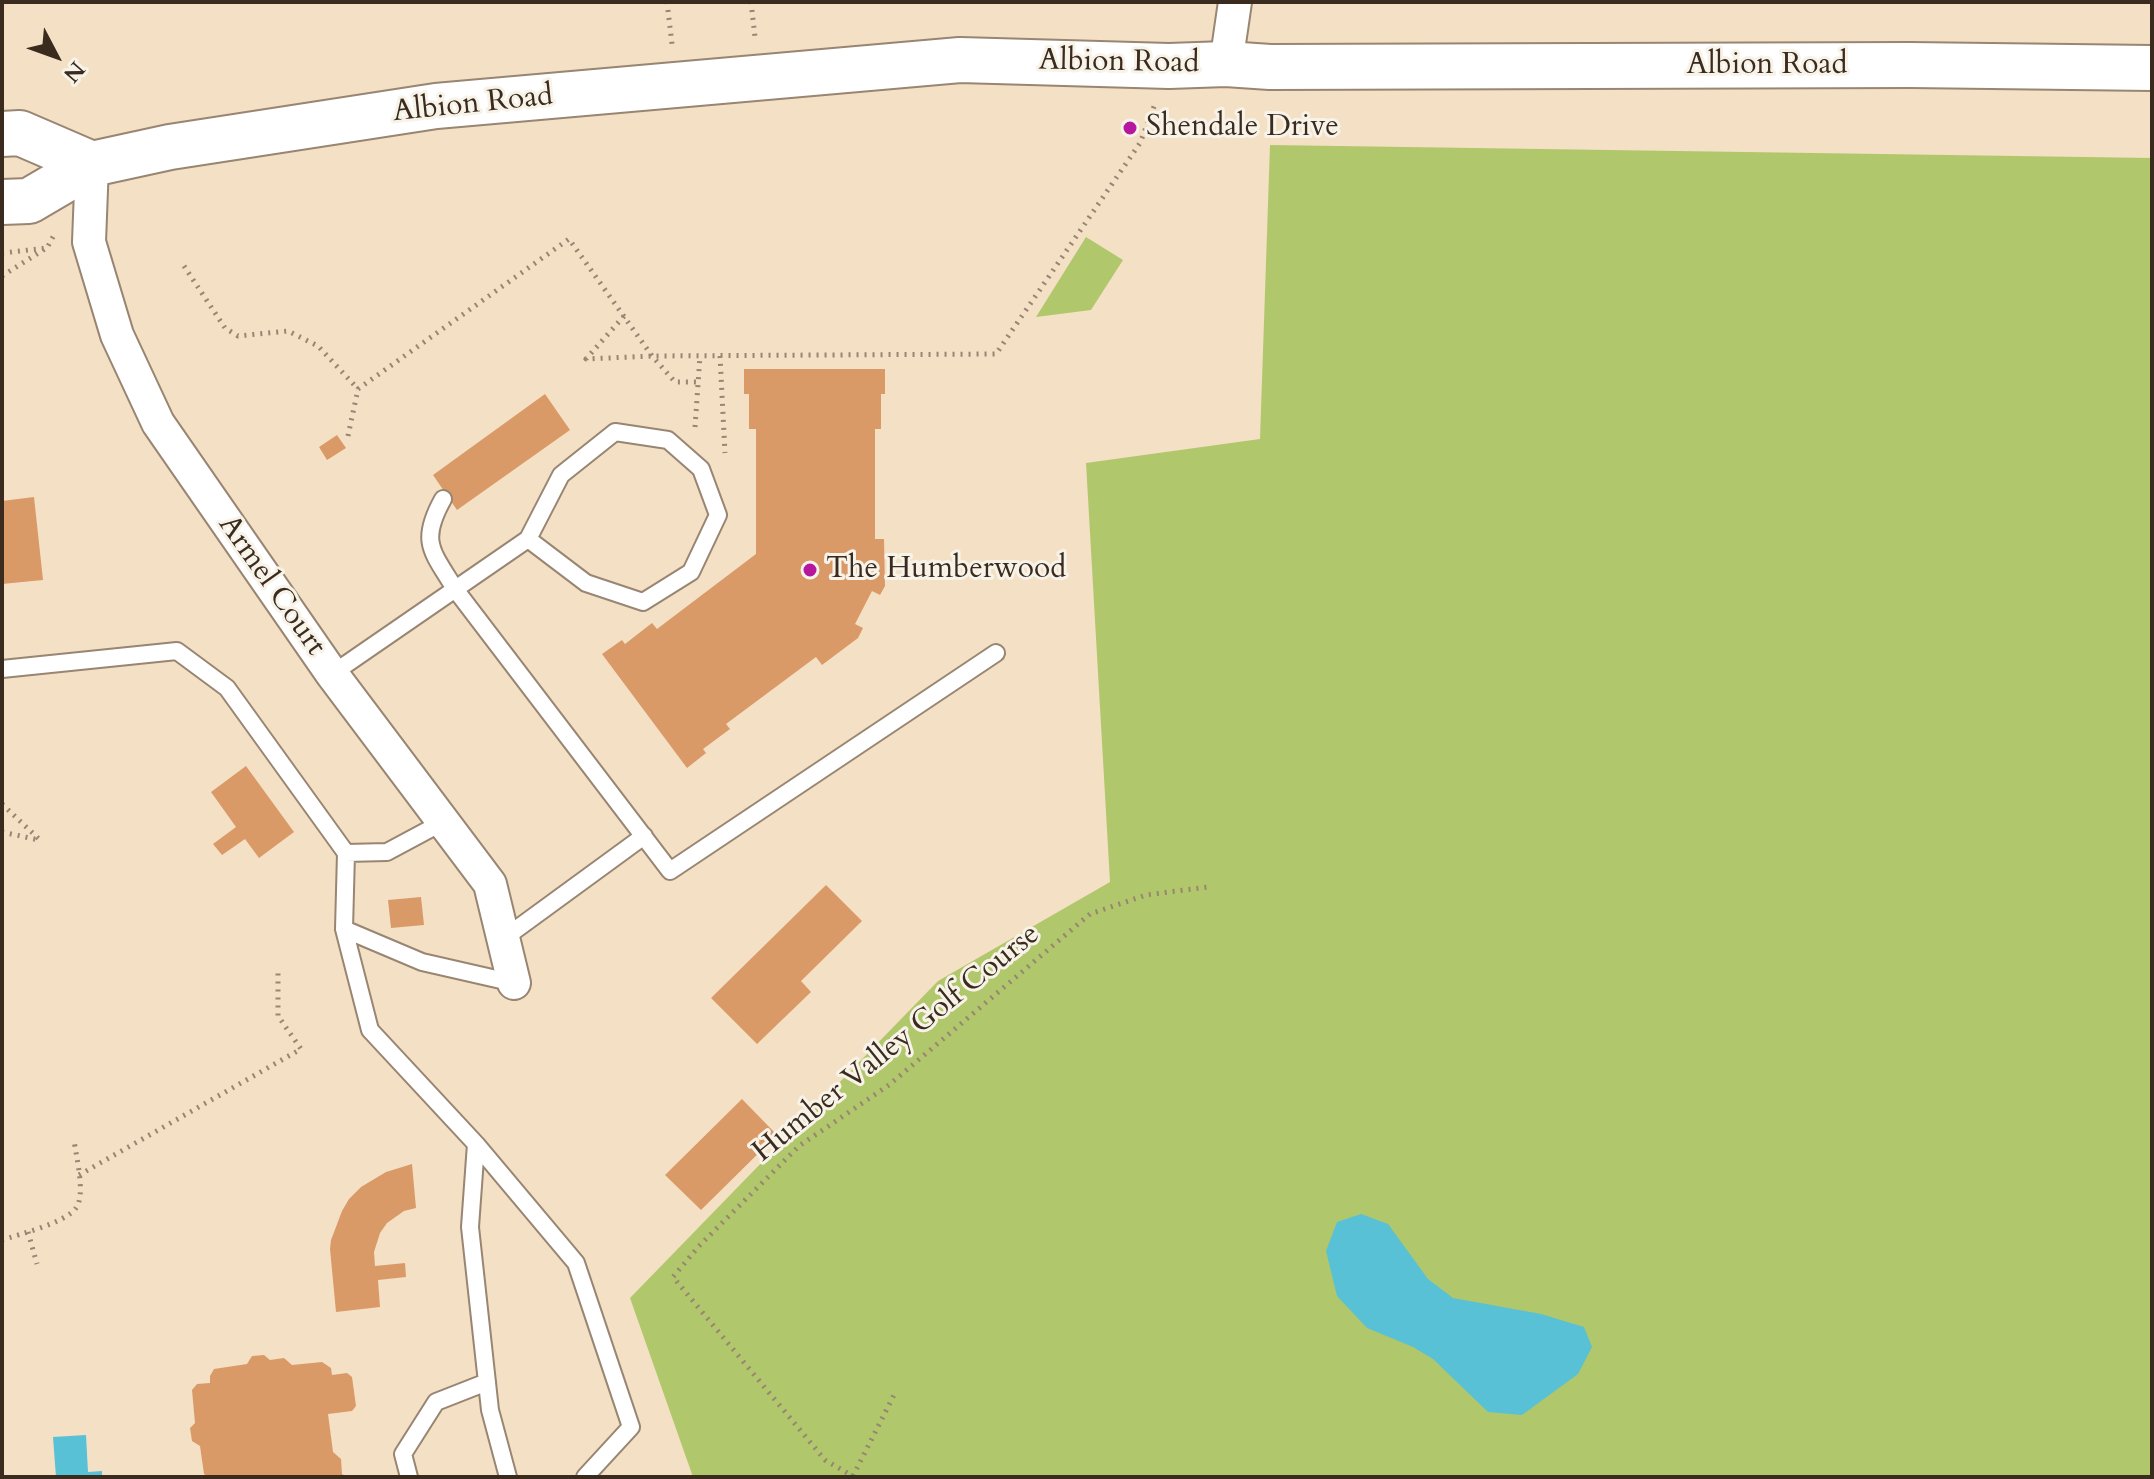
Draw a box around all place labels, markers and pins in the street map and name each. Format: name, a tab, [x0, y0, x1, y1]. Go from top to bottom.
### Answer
place label: Shendale Drive	[1146, 110, 1339, 146]
marker: Shendale Drive	[1121, 119, 1139, 137]
place label: The Humberwood	[826, 552, 1066, 588]
marker: The Humberwood	[801, 561, 819, 579]

